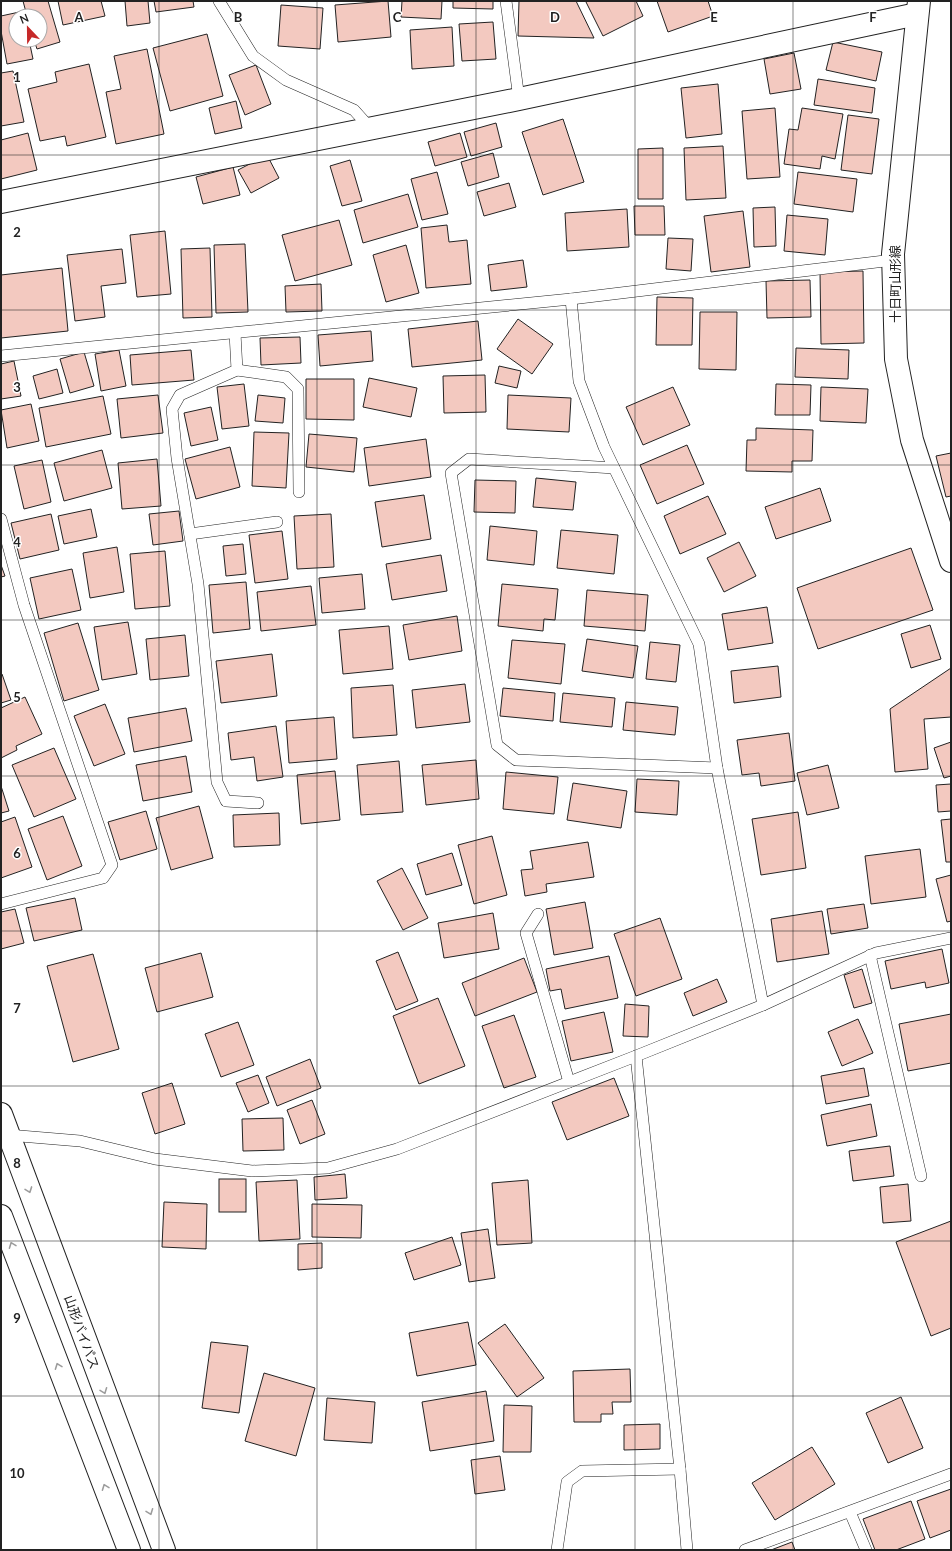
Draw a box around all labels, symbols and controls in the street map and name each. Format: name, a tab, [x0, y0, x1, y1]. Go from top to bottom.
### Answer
north arrow	[8, 8, 48, 48]
text: A	[73, 9, 84, 25]
text: B	[234, 9, 243, 25]
text: C	[393, 9, 402, 25]
text: D	[550, 9, 560, 25]
text: E	[710, 9, 718, 25]
text: F	[869, 9, 877, 25]
text: N	[18, 11, 30, 26]
text: 1	[13, 69, 21, 85]
text: 2	[13, 224, 21, 240]
street label: 十日町山形線	[887, 245, 903, 323]
text: 3	[13, 379, 21, 395]
text: 4	[13, 534, 21, 550]
text: 5	[13, 689, 21, 705]
text: 6	[13, 845, 21, 861]
text: 7	[13, 1000, 21, 1016]
text: 8	[13, 1155, 21, 1171]
one-way arrow	[24, 1187, 32, 1194]
one-way arrow	[8, 1241, 16, 1248]
street label: 山形バイパス	[61, 1293, 103, 1371]
text: 9	[13, 1310, 21, 1326]
one-way arrow	[55, 1363, 63, 1370]
one-way arrow	[99, 1387, 107, 1394]
text: 10	[9, 1465, 25, 1481]
one-way arrow	[101, 1484, 109, 1491]
one-way arrow	[145, 1509, 153, 1516]

